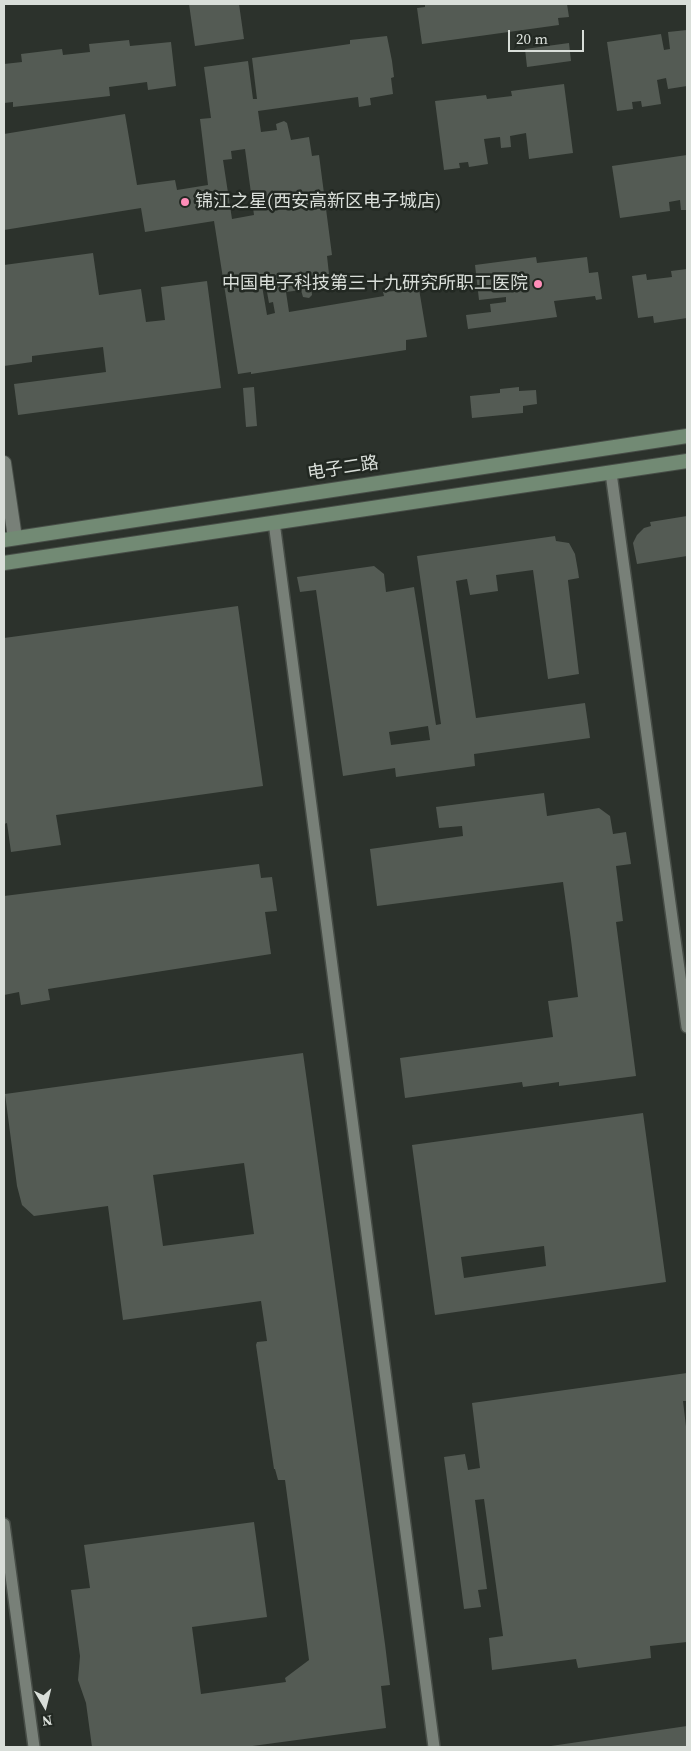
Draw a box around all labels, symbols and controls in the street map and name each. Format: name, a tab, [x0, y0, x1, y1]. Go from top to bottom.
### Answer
scale bar	[511, 20, 587, 52]
text: 20 m	[516, 28, 548, 49]
place label: 锦江之星(西安高新区电子城店)	[195, 191, 441, 213]
marker: 锦江之星(西安高新区电子城店)	[179, 196, 191, 208]
place label: 中国电子科技第三十九研究所职工医院	[222, 273, 528, 295]
marker: 中国电子科技第三十九研究所职工医院	[532, 278, 544, 290]
street label: 电子二路	[306, 453, 380, 485]
north arrow	[20, 1681, 70, 1731]
text: N	[41, 1710, 54, 1731]

